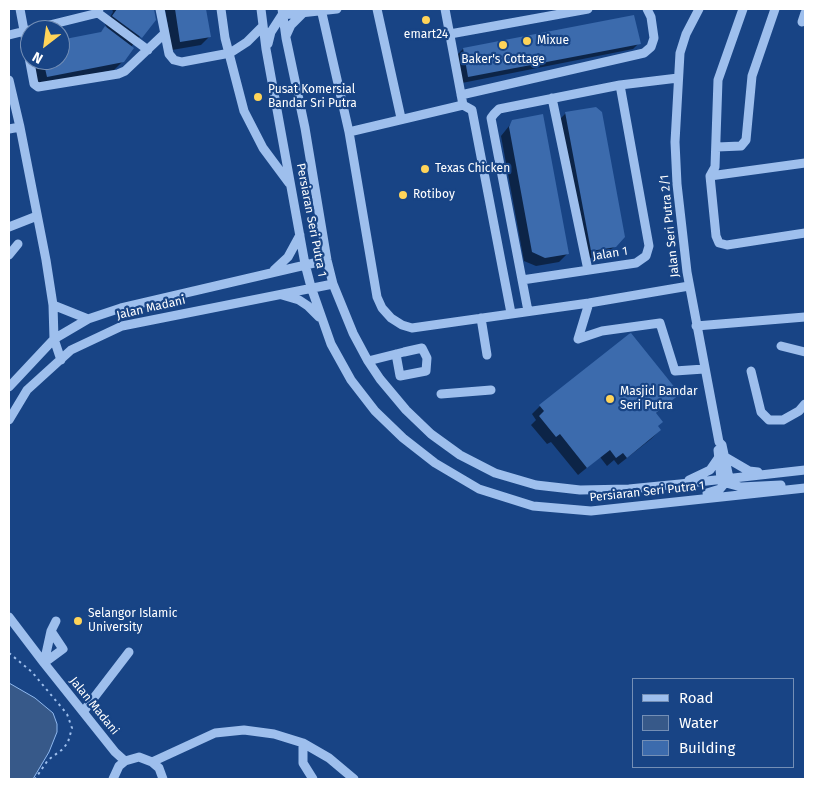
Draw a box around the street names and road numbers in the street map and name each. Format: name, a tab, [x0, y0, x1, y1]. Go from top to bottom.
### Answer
street label: Persiaran Seri Putra 1	[293, 162, 329, 278]
street label: Jalan Seri Putra 2/1	[657, 174, 683, 278]
street label: Jalan 1	[591, 244, 629, 264]
street label: Jalan Madani	[115, 293, 187, 323]
street label: Persiaran Seri Putra 1	[589, 479, 705, 505]
street label: Jalan Madani	[66, 674, 122, 738]

